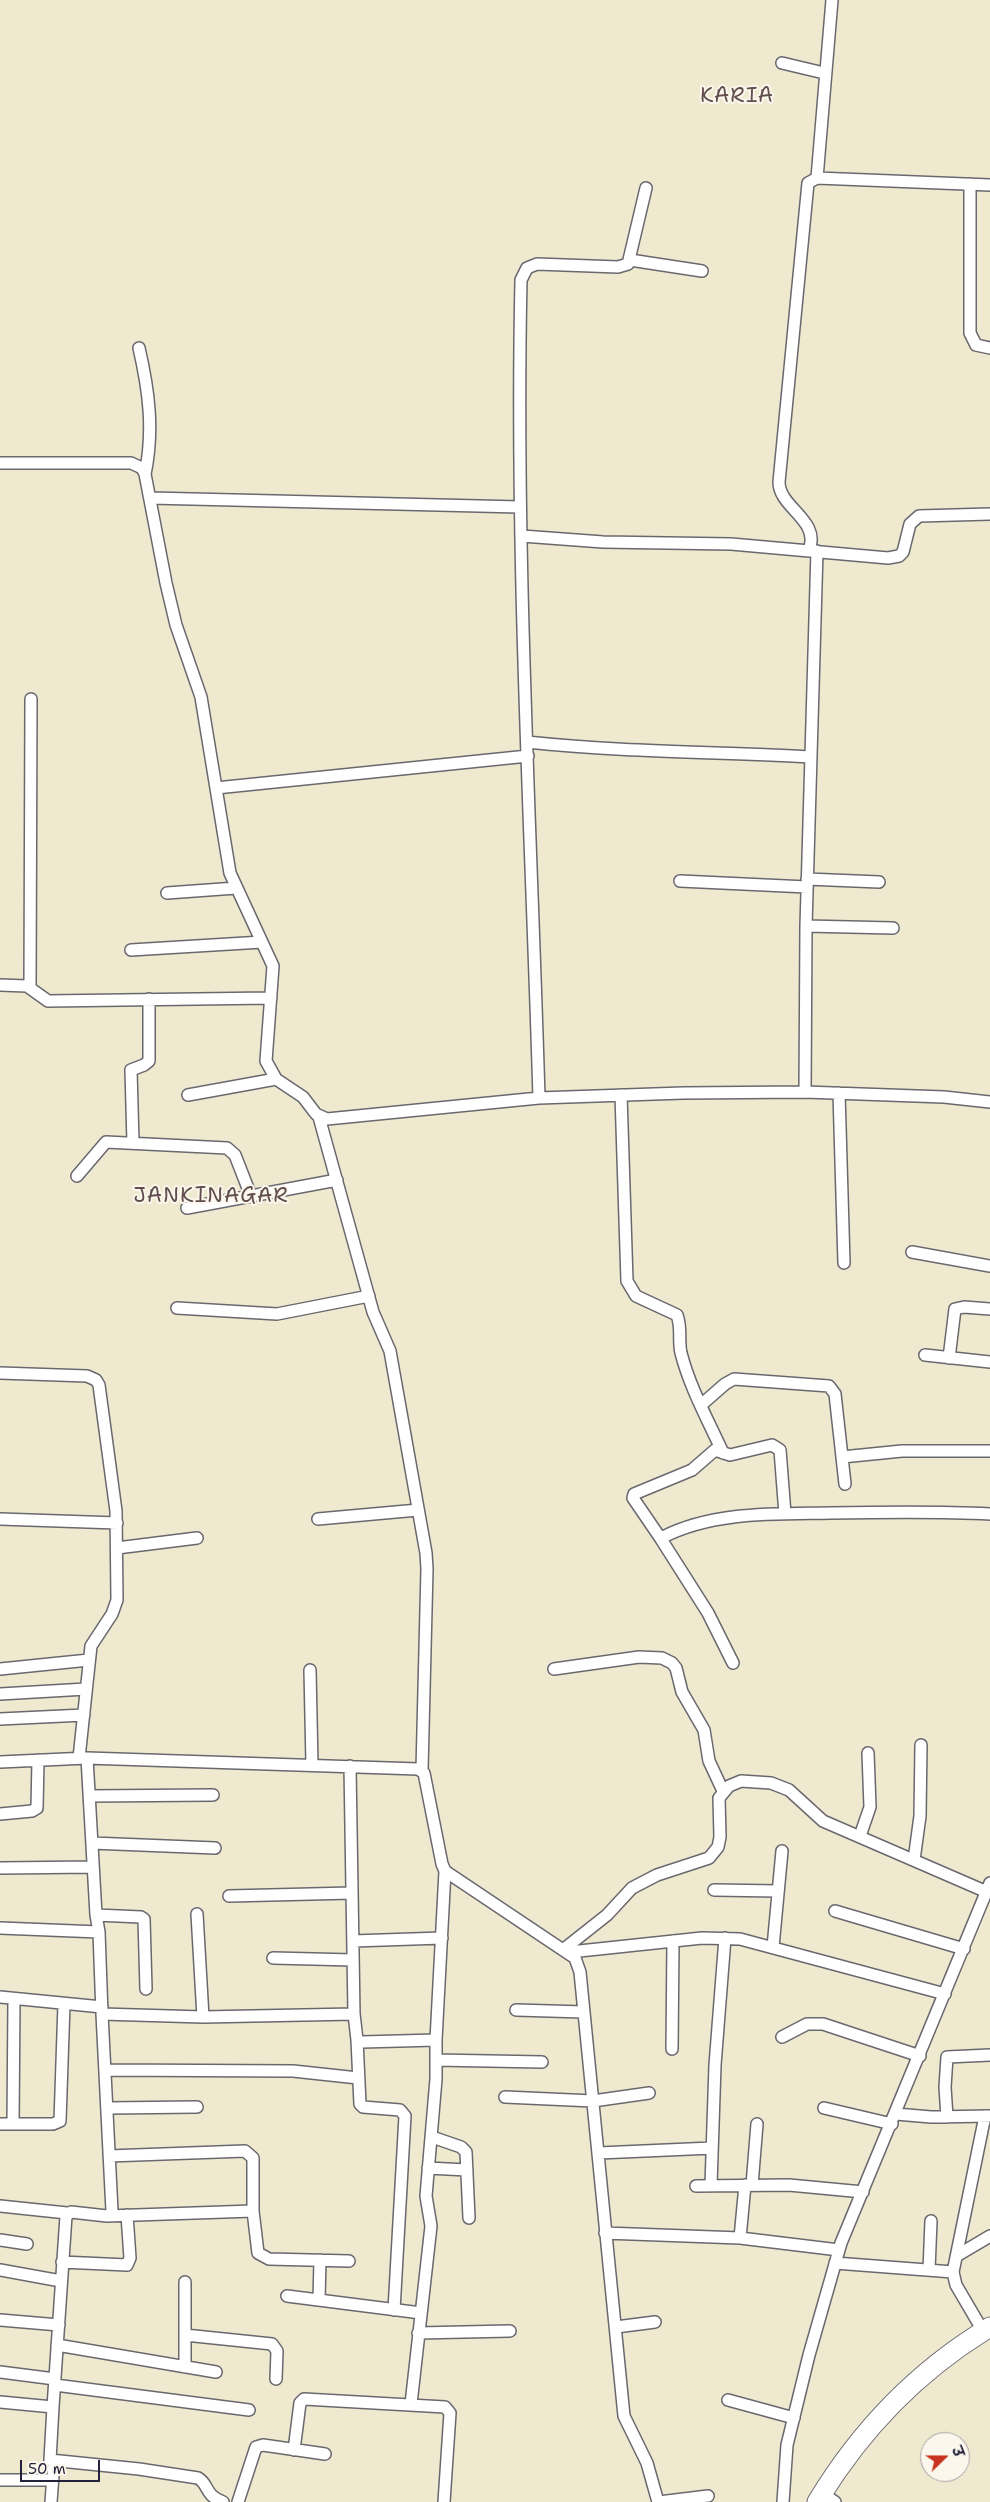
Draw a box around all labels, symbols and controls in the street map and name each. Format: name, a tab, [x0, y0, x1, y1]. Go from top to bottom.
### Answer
district label: KARIA	[699, 84, 775, 110]
district label: JANKINAGAR	[132, 1184, 290, 1210]
north arrow	[920, 2432, 970, 2482]
text: उ	[948, 2444, 968, 2459]
scale bar	[22, 2450, 102, 2482]
text: 50 m	[28, 2459, 66, 2479]

